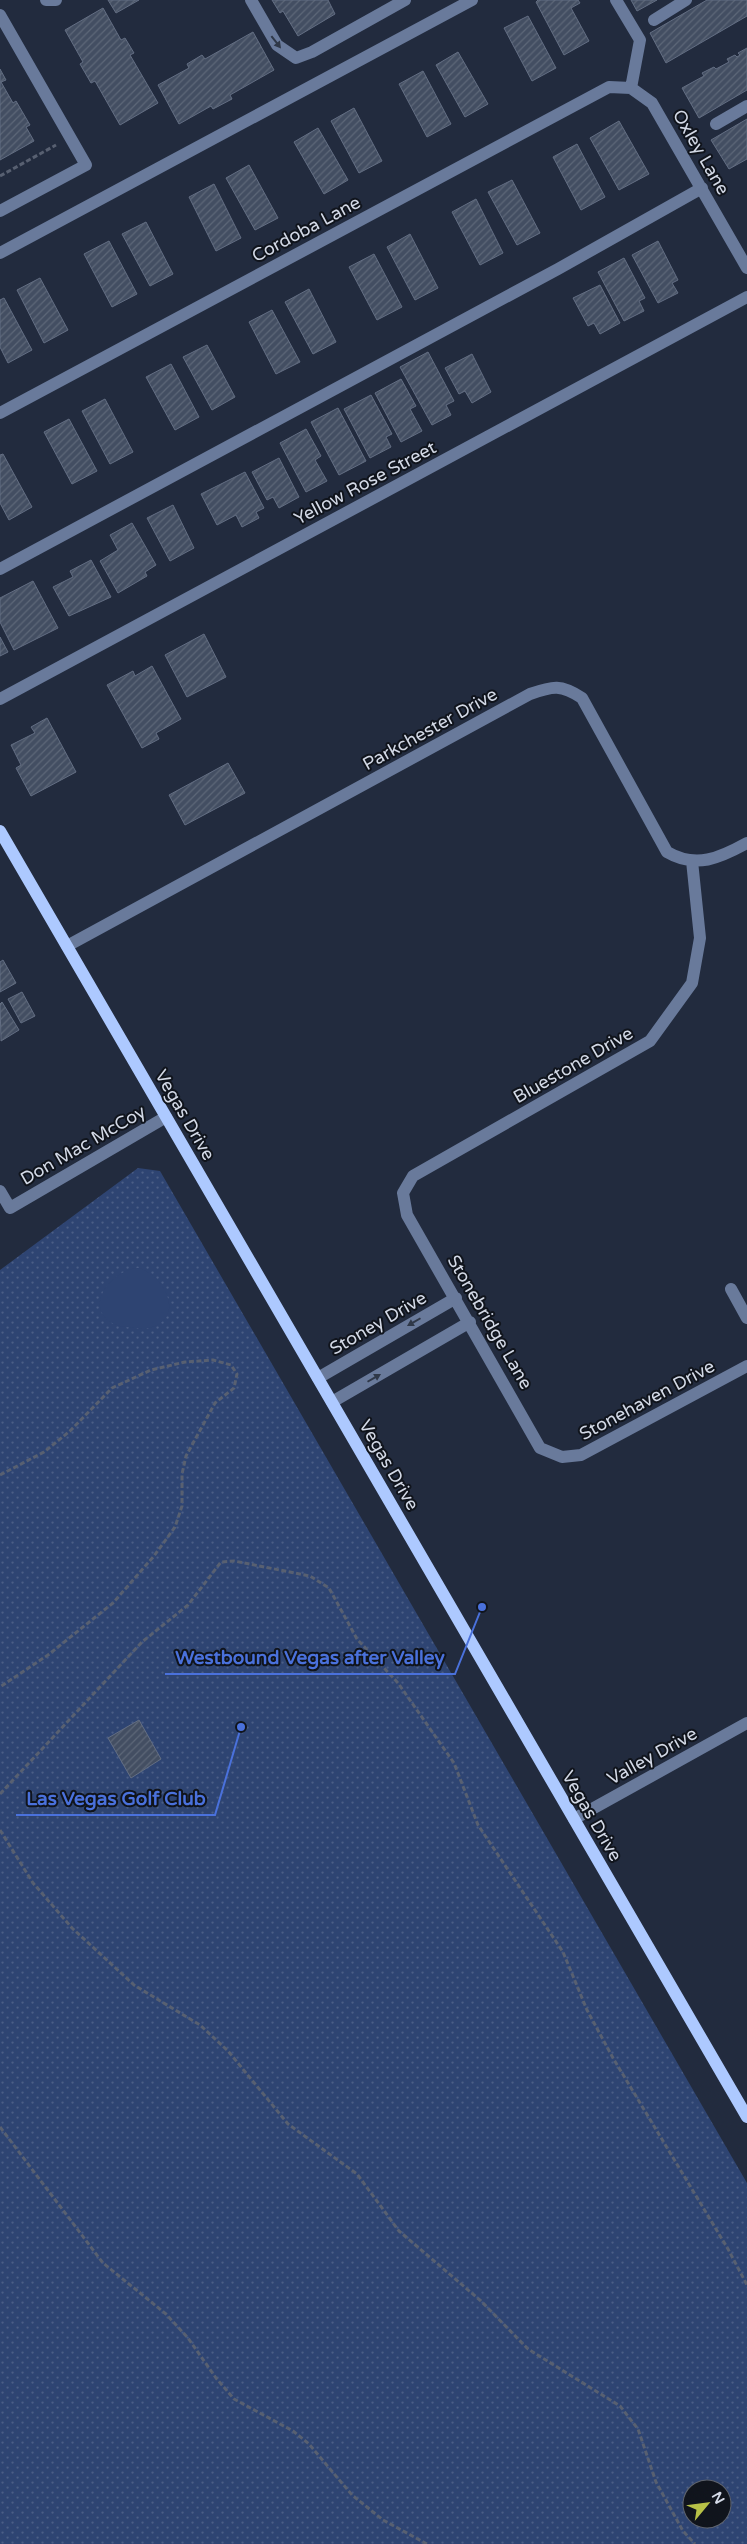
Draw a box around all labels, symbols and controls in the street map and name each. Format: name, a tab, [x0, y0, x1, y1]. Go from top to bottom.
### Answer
one-way arrow	[271, 35, 281, 48]
street label: Oxley Lane	[668, 105, 734, 199]
street label: Cordoba Lane	[248, 191, 364, 267]
street label: Yellow Rose Street	[290, 436, 440, 530]
street label: Parkchester Drive	[359, 683, 501, 775]
street label: Bluestone Drive	[509, 1022, 637, 1108]
street label: Vegas Drive	[150, 1066, 220, 1164]
street label: Don Mac McCoy	[17, 1100, 150, 1190]
street label: Stonebridge Lane	[443, 1251, 537, 1393]
street label: Stoney Drive	[326, 1286, 430, 1360]
one-way arrow	[407, 1318, 421, 1327]
street label: Stonehaven Drive	[576, 1355, 718, 1445]
one-way arrow	[367, 1373, 381, 1382]
street label: Vegas Drive	[354, 1416, 424, 1514]
callout: Westbound Vegas after Valley	[165, 1640, 455, 1674]
text: Westbound Vegas after Valley	[175, 1647, 445, 1670]
street label: Valley Drive	[603, 1722, 701, 1790]
street label: Vegas Drive	[557, 1767, 627, 1865]
callout: Las Vegas Golf Club	[16, 1781, 215, 1815]
text: Las Vegas Golf Club	[26, 1788, 206, 1811]
north arrow	[682, 2479, 732, 2529]
text: N	[708, 2489, 728, 2507]

